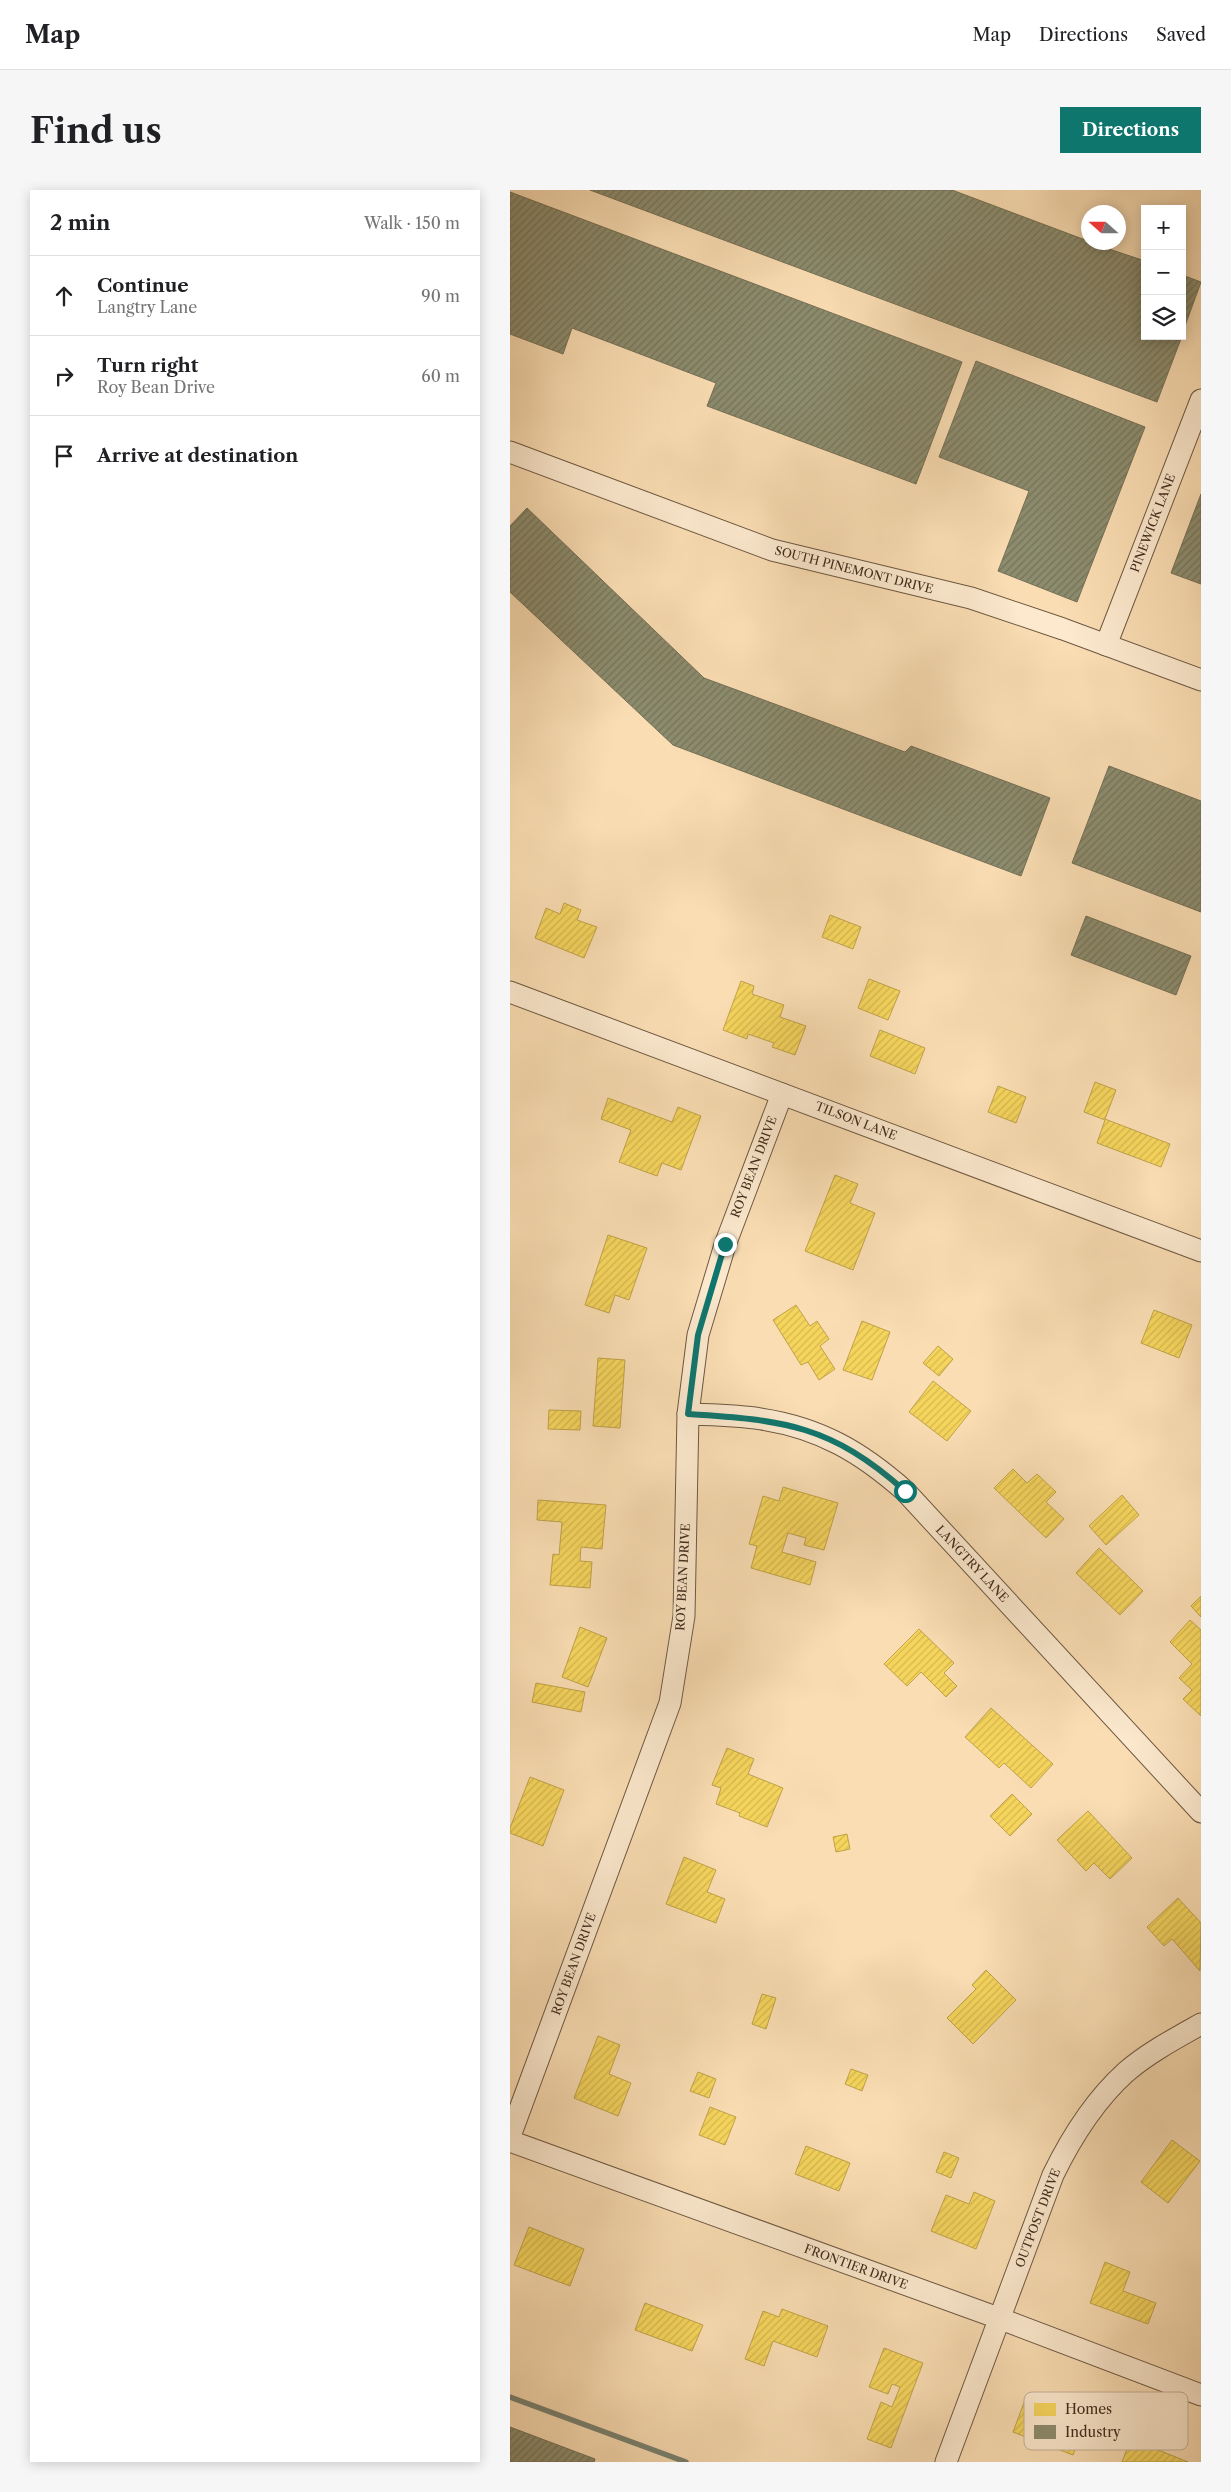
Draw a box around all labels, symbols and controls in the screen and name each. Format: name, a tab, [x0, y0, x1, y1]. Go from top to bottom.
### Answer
text: Map	[25, 20, 80, 49]
text: Map	[972, 24, 1011, 46]
text: Directions	[1039, 24, 1128, 46]
text: Saved	[1156, 24, 1206, 46]
button: Directions	[1060, 107, 1201, 153]
text: Find us	[30, 109, 162, 152]
north arrow	[1081, 205, 1126, 250]
map controls	[1141, 205, 1186, 340]
button: +	[1141, 205, 1186, 250]
text: 2 min	[50, 210, 110, 235]
text: Walk · 150 m	[364, 213, 460, 233]
button: −	[1141, 250, 1186, 295]
text: Continue	[97, 274, 189, 297]
icon: ahead	[50, 282, 78, 310]
text: 90 m	[421, 286, 460, 306]
button: layers	[1141, 295, 1186, 340]
text: Langtry Lane	[97, 297, 197, 317]
text: Turn right	[97, 354, 198, 377]
icon: right	[50, 362, 78, 390]
text: 60 m	[421, 366, 460, 386]
text: Roy Bean Drive	[97, 377, 215, 397]
icon: arrive	[50, 442, 78, 470]
text: Arrive at destination	[97, 444, 298, 467]
street label: PINEWICK LANE	[1127, 471, 1178, 574]
street label: SOUTH PINEMONT DRIVE	[773, 543, 935, 596]
street label: TILSON LANE	[813, 1098, 899, 1143]
street label: ROY BEAN DRIVE	[727, 1114, 780, 1220]
route end	[714, 1233, 737, 1256]
route start	[894, 1480, 917, 1503]
street label: LANGTRY LANE	[933, 1522, 1012, 1605]
street label: ROY BEAN DRIVE	[672, 1523, 693, 1631]
street label: ROY BEAN DRIVE	[548, 1911, 599, 2017]
street label: OUTPOST DRIVE	[1012, 2166, 1063, 2269]
street label: FRONTIER DRIVE	[802, 2241, 910, 2292]
legend	[1024, 2392, 1188, 2450]
text: Homes	[1065, 2400, 1112, 2418]
text: Industry	[1065, 2423, 1121, 2441]

